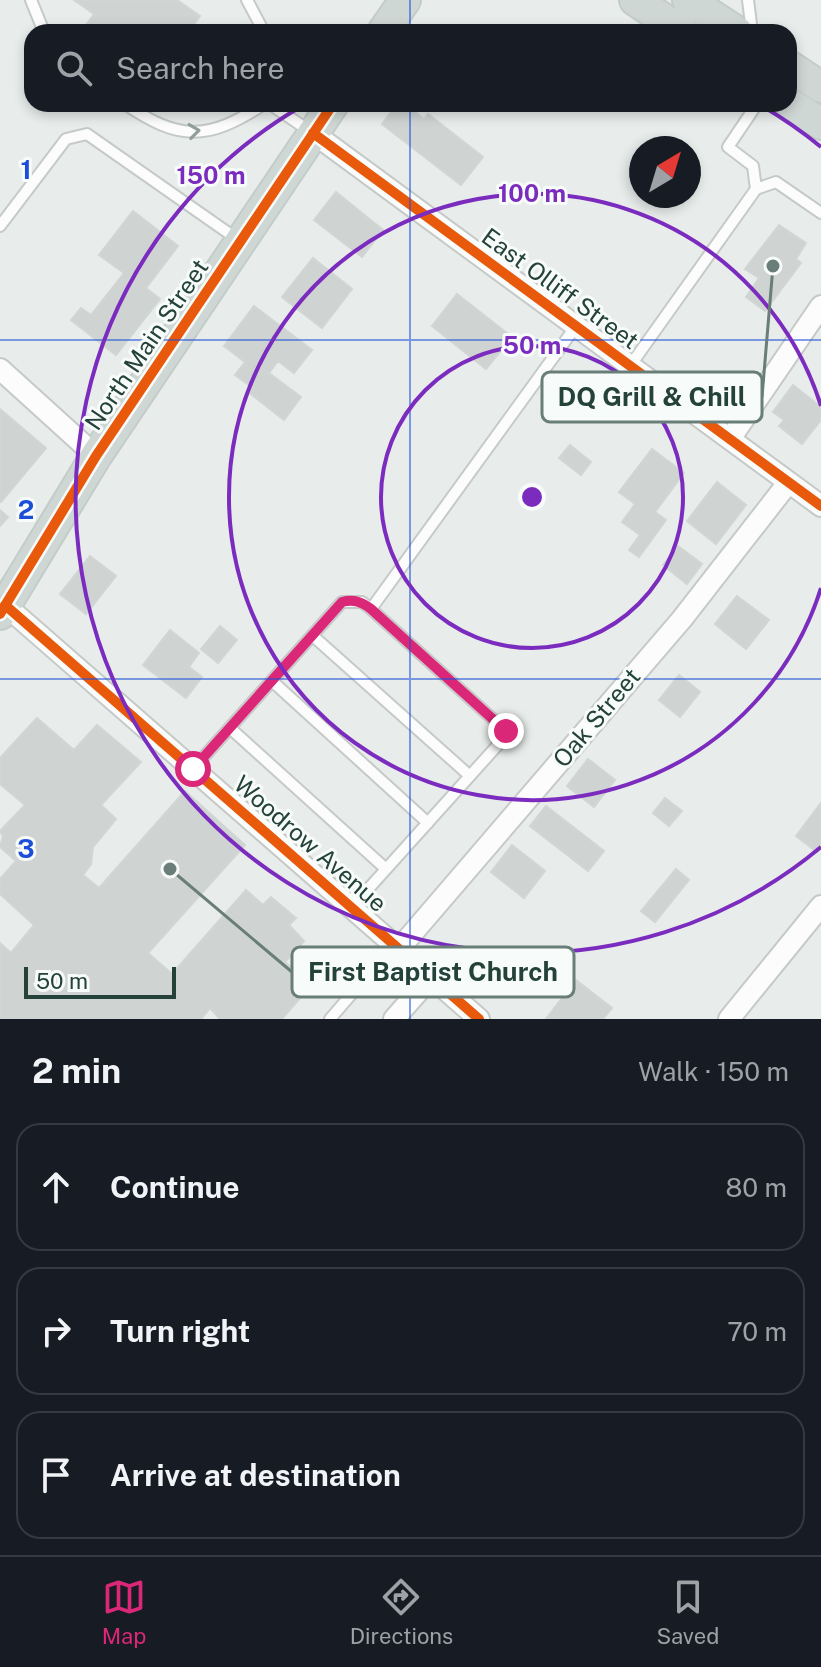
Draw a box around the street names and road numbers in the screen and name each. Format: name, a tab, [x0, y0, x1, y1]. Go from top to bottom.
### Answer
street label: East Olliff Street	[477, 222, 644, 354]
street label: North Main Street	[79, 254, 214, 435]
street label: Oak Street	[547, 662, 646, 772]
street label: Woodrow Avenue	[229, 769, 393, 917]

